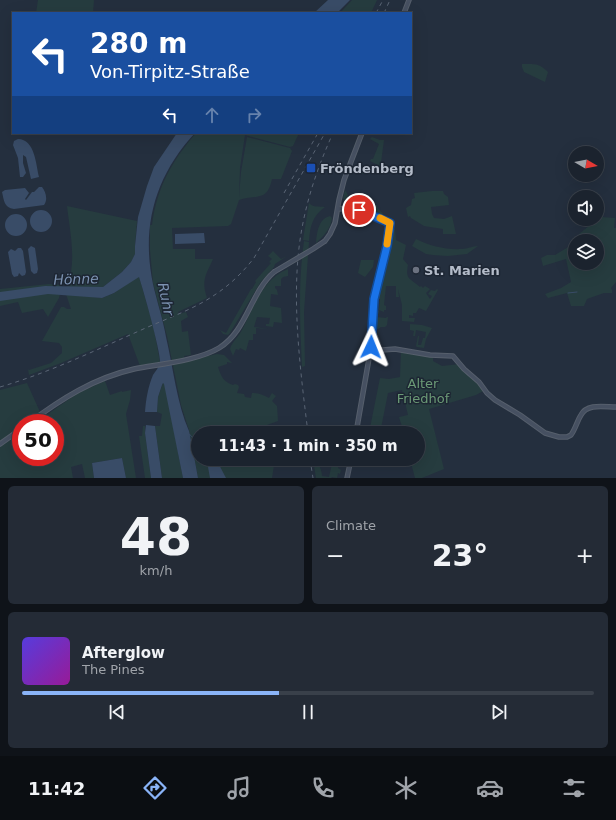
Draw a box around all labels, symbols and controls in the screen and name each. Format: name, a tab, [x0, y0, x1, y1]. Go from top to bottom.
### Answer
text: 280 m	[90, 27, 187, 60]
icon: left	[24, 28, 76, 80]
text: Von-Tirpitz-Straße	[90, 61, 250, 82]
icon: left	[159, 104, 181, 126]
icon: ahead	[201, 104, 223, 126]
icon: right	[243, 104, 265, 126]
north arrow	[568, 146, 604, 182]
map controls	[568, 146, 604, 270]
place label: Fröndenberg	[320, 161, 414, 176]
marker: Fröndenberg	[305, 162, 317, 174]
button: sound	[568, 190, 604, 226]
pin	[342, 193, 376, 227]
icon: arrive	[348, 199, 370, 221]
button: layers	[568, 234, 604, 270]
place label: St. Marien	[424, 263, 500, 278]
marker: St. Marien	[411, 265, 421, 275]
water label: Hönne	[53, 270, 99, 288]
water label: Ruhr	[155, 281, 178, 318]
position arrow	[350, 326, 392, 368]
park label: Alter Friedhof	[397, 376, 450, 406]
speed limit sign: 50	[12, 414, 64, 466]
text: 11:43 · 1 min · 350 m	[218, 437, 398, 455]
text: 48	[120, 507, 192, 567]
text: Climate	[326, 518, 376, 533]
text: 23°	[432, 538, 488, 573]
text: −	[326, 543, 344, 568]
text: +	[576, 543, 594, 568]
text: km/h	[140, 563, 172, 578]
text: Afterglow	[82, 644, 165, 662]
text: The Pines	[82, 662, 145, 677]
icon: previous	[106, 701, 128, 723]
icon: pause	[297, 701, 319, 723]
icon: next	[488, 701, 510, 723]
icon: directions	[141, 774, 169, 802]
icon: music	[225, 774, 253, 802]
icon: phone	[309, 774, 337, 802]
icon: climate	[392, 774, 420, 802]
icon: car	[476, 774, 504, 802]
icon: filters	[560, 774, 588, 802]
text: 11:42	[28, 778, 85, 799]

